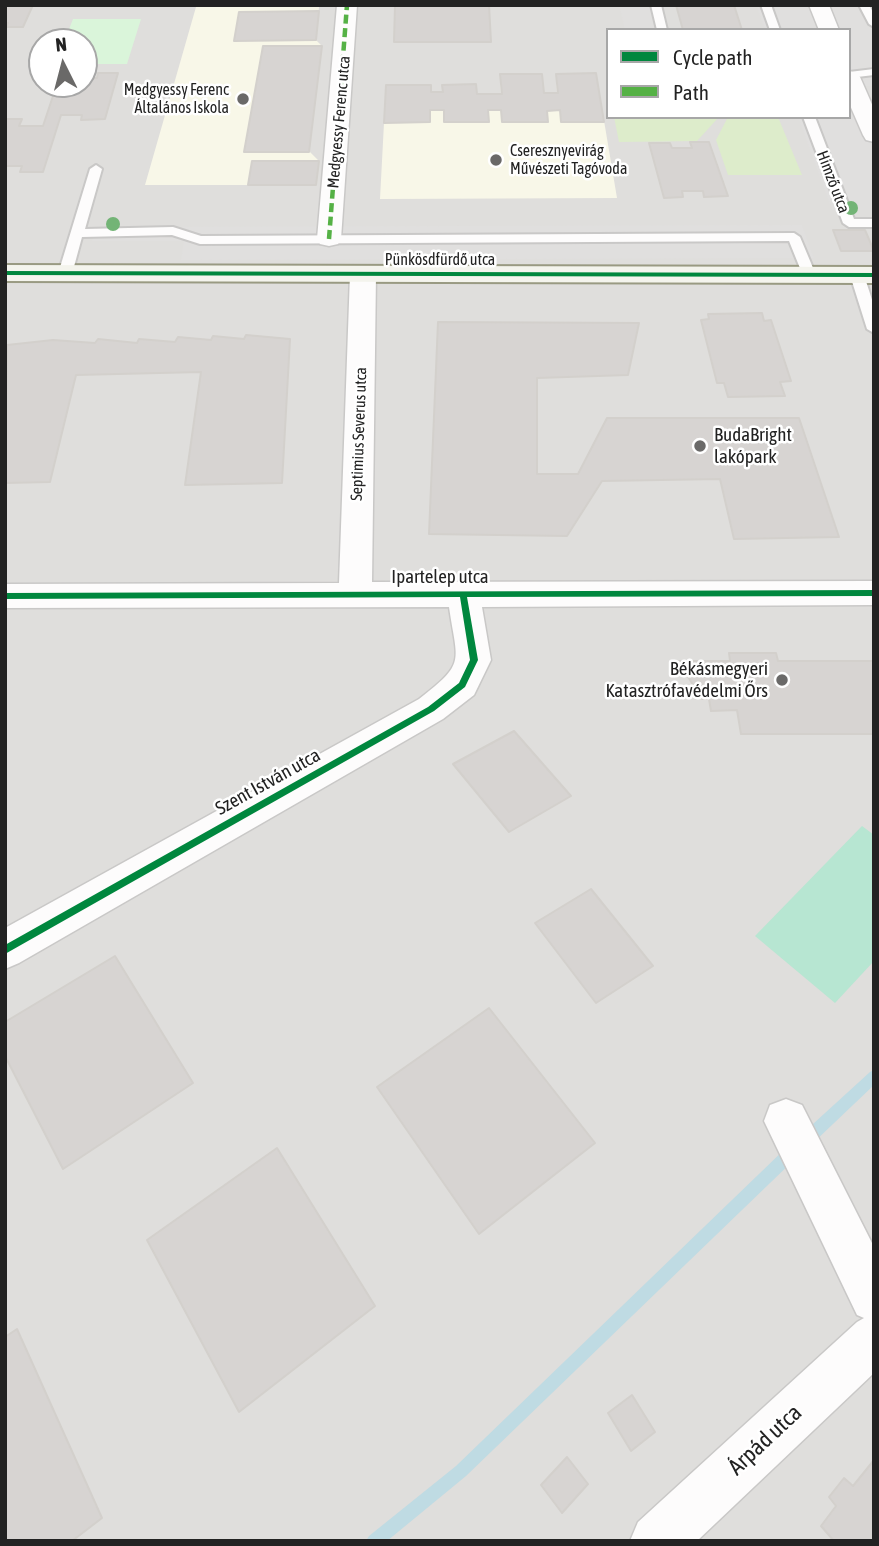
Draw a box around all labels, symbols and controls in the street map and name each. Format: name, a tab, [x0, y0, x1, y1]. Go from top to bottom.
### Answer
north arrow	[28, 28, 98, 98]
legend	[606, 28, 851, 119]
text: N	[54, 33, 68, 56]
text: Cycle path	[673, 45, 752, 69]
street label: Medgyessy Ferenc utca	[324, 55, 354, 189]
place label: Medgyessy Ferenc Általános Iskola	[124, 80, 229, 118]
text: Path	[673, 80, 709, 104]
marker: Medgyessy Ferenc Általános Iskola	[235, 91, 251, 107]
place label: Cseresznyevirág Művészeti Tagóvoda	[510, 141, 627, 179]
street label: Hímző utca	[812, 148, 854, 216]
marker: Cseresznyevirág Művészeti Tagóvoda	[488, 152, 504, 168]
street label: Pünkösdfürdő utca	[385, 250, 495, 270]
street label: Septimius Severus utca	[347, 367, 371, 501]
place label: BudaBright lakópark	[714, 424, 792, 468]
marker: BudaBright lakópark	[692, 438, 708, 454]
street label: Ipartelep utca	[391, 566, 489, 588]
place label: Békásmegyeri Katasztrófavédelmi Őrs	[605, 658, 768, 702]
marker: Békásmegyeri Katasztrófavédelmi Őrs	[774, 672, 790, 688]
street label: Szent István utca	[212, 744, 324, 820]
street label: Árpád utca	[723, 1399, 807, 1481]

